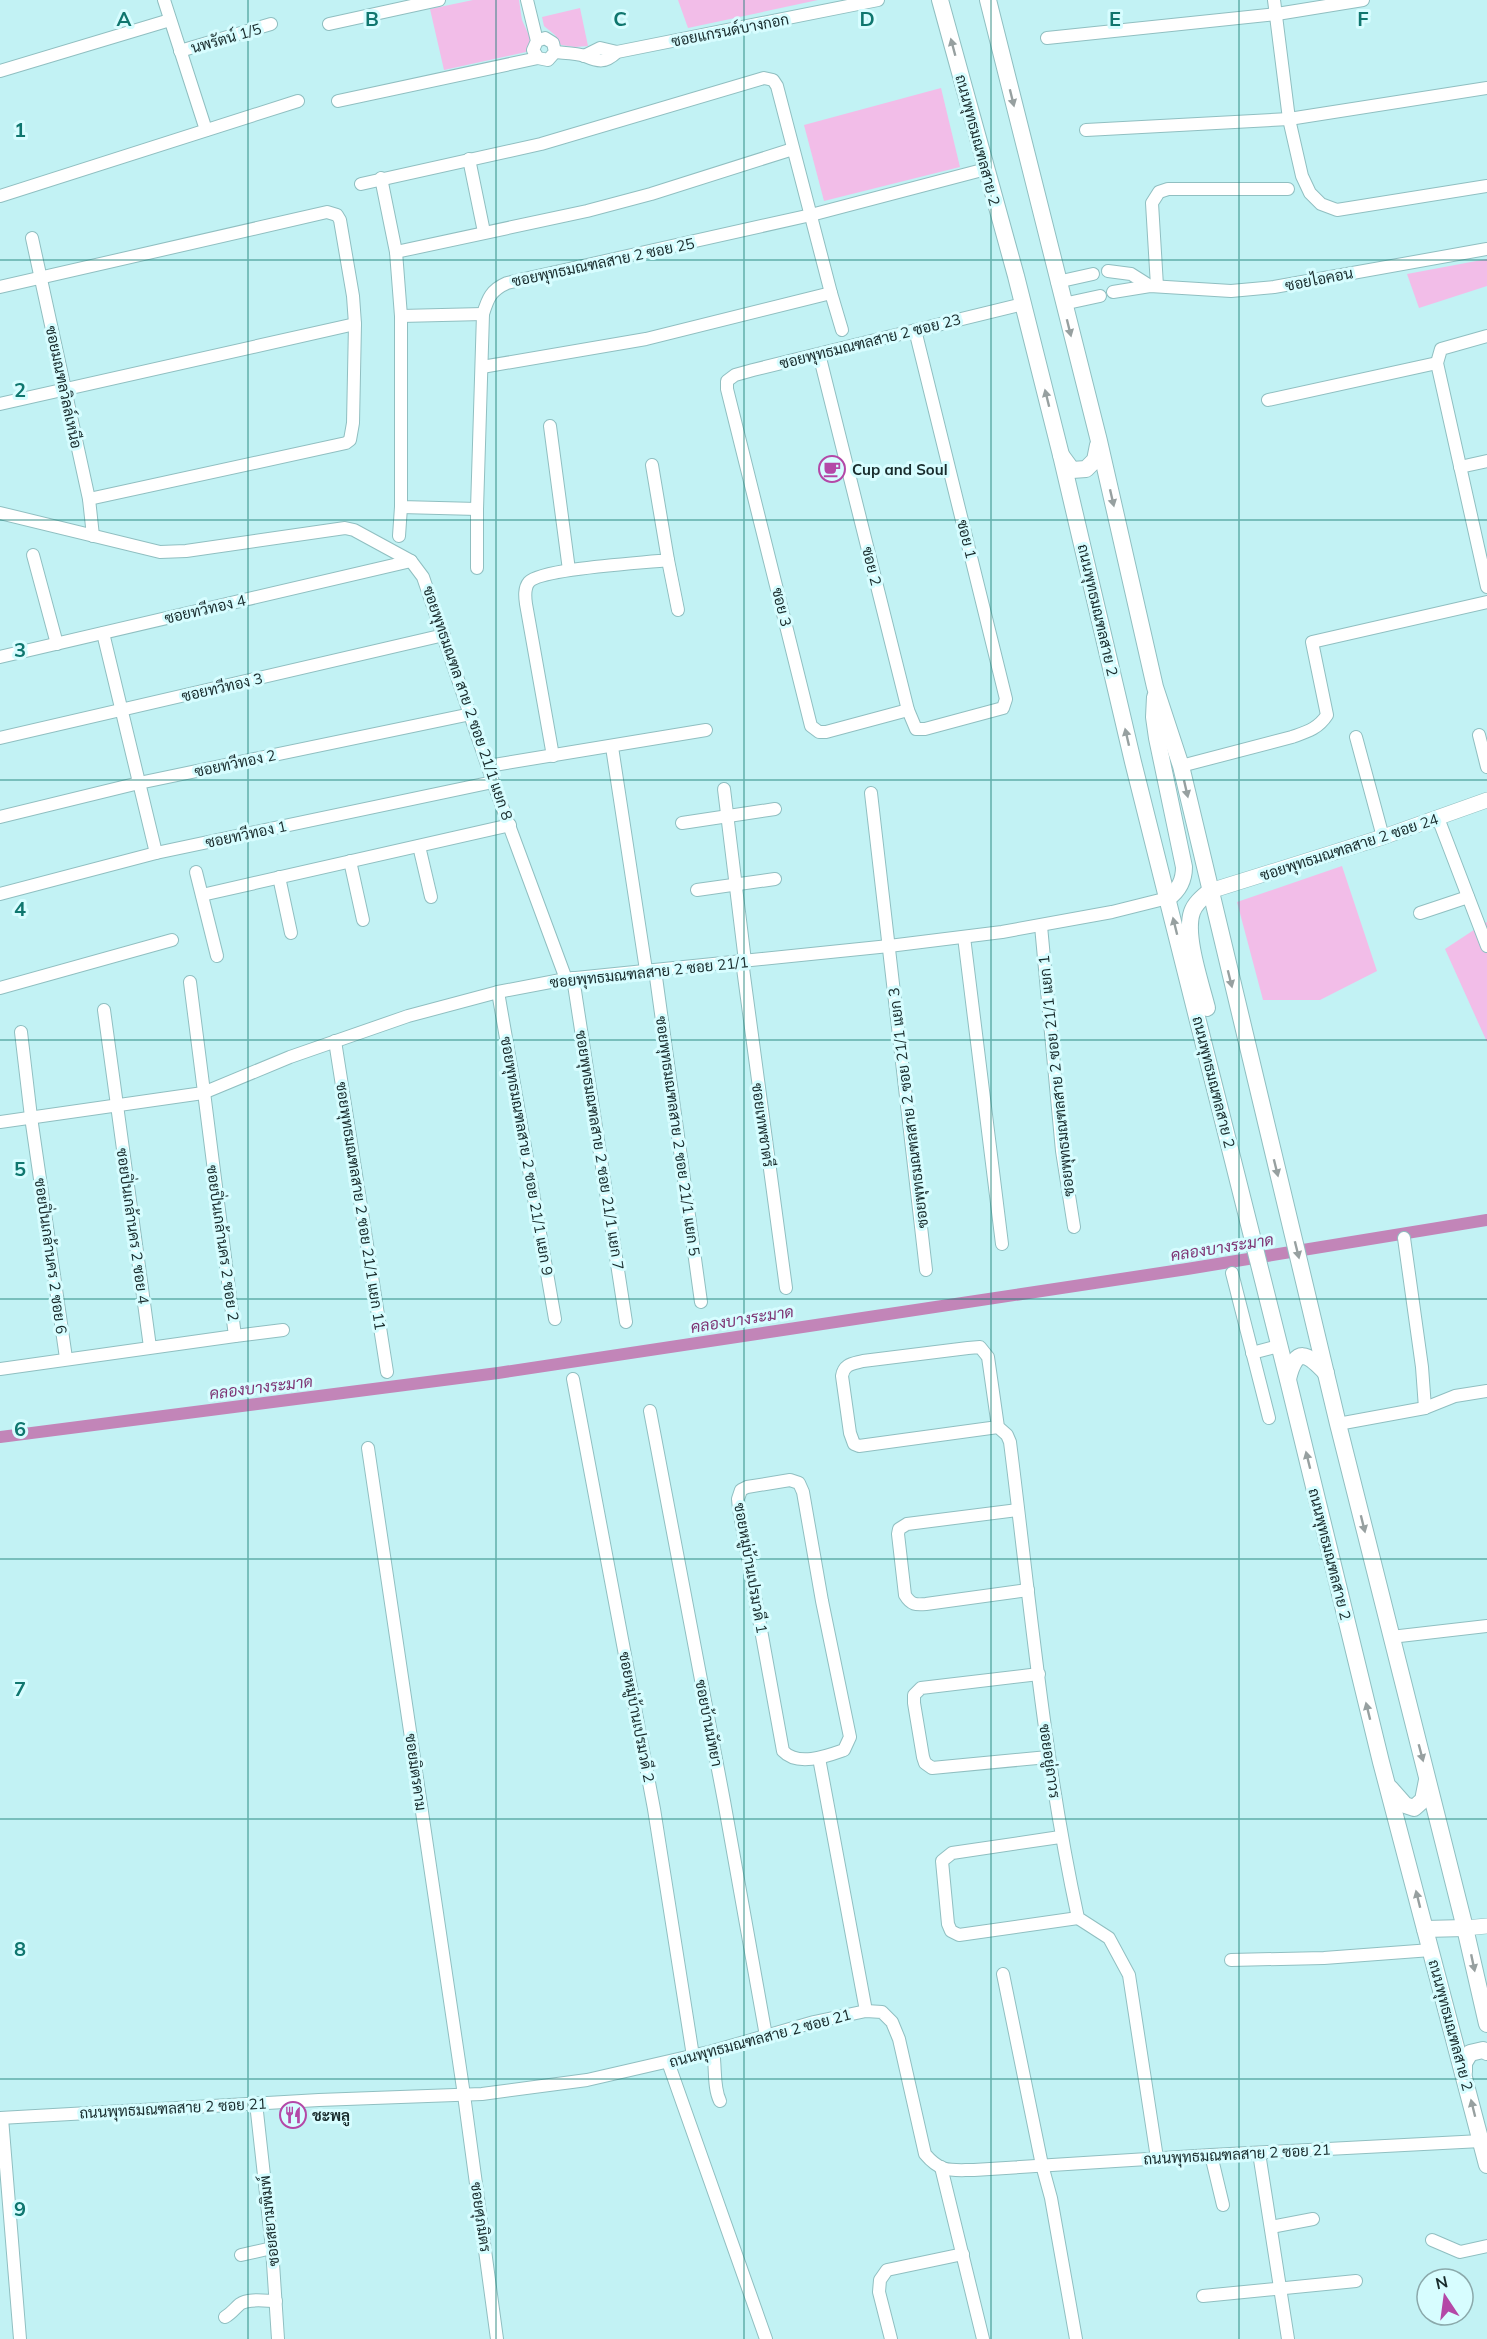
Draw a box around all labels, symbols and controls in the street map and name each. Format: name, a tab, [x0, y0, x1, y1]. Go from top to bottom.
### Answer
text: A	[117, 6, 132, 31]
text: B	[365, 6, 379, 31]
text: C	[613, 6, 627, 31]
text: D	[859, 6, 875, 31]
text: E	[1109, 6, 1121, 31]
text: F	[1357, 6, 1369, 31]
street label: ซอยแกรนด์บางกอก	[670, 9, 790, 51]
street label: นพรัตน์ 1/5	[189, 19, 263, 57]
one-way arrow	[947, 38, 957, 56]
street label: ถนนพุทธมณฑลสาย 2	[949, 72, 1005, 208]
one-way arrow	[1008, 88, 1018, 107]
text: 1	[14, 117, 26, 142]
street label: ซอยพุทธมณฑลสาย 2 ซอย 25	[510, 233, 697, 293]
street label: ซอยไอคอน	[1283, 263, 1355, 295]
street label: ซอยพุทธมณฑลสาย 2 ซอย 23	[777, 309, 963, 375]
one-way arrow	[1065, 318, 1075, 337]
street label: ซอยมณฑลวิลล์เหนือ	[42, 324, 86, 450]
text: 2	[14, 377, 26, 402]
one-way arrow	[1041, 389, 1051, 407]
cafe icon: Cup and Soul	[817, 454, 847, 484]
place label: Cup and Soul	[852, 460, 948, 479]
one-way arrow	[1107, 489, 1117, 508]
street label: ซอย 1	[953, 518, 981, 560]
street label: ถนนพุทธมณฑลสาย 2	[1072, 542, 1122, 678]
street label: ซอย 2	[858, 545, 886, 587]
street label: ซอยพุทธมณฑล สาย 2 ซอย 21/1 แยก 8	[417, 583, 517, 823]
street label: ซอย 3	[768, 586, 796, 628]
street label: ซอยทวีทอง 4	[163, 590, 247, 628]
text: 3	[14, 637, 26, 662]
street label: ซอยทวีทอง 3	[180, 668, 264, 706]
one-way arrow	[1122, 727, 1132, 746]
street label: ซอยทวีทอง 2	[193, 745, 277, 781]
one-way arrow	[1182, 779, 1192, 798]
street label: ซอยพุทธมณฑลสาย 2 ซอย 24	[1257, 809, 1441, 887]
street label: ซอยทวีทอง 1	[204, 816, 288, 852]
text: 4	[14, 896, 26, 921]
one-way arrow	[1169, 916, 1179, 935]
street label: ซอยพุทธมณฑลสาย 2 ซอย 21/1	[549, 952, 749, 994]
street label: ซอยพุทธมณฑลสาย 2 ซอย 21/1 แยก 1	[1034, 954, 1080, 1198]
one-way arrow	[1226, 969, 1236, 988]
street label: ซอยพุทธมณฑลสาย 2 ซอย 21/1 แยก 3	[884, 986, 934, 1229]
street label: ถนนพุทธมณฑลสาย 2	[1187, 1014, 1240, 1150]
street label: ซอยพุทธมณฑลสาย 2 ซอย 21/1 แยก 5	[650, 1015, 704, 1258]
street label: ซอยพุทธมณฑลสาย 2 ซอย 21/1 แยก 7	[570, 1029, 628, 1271]
street label: ซอยพุทธมณฑลสาย 2 ซอย 21/1 แยก 9	[495, 1035, 557, 1277]
street label: ซอยพุทธมณฑลสาย 2 ซอย 21/1 แยก 11	[330, 1080, 390, 1332]
street label: ซอยเทพชาตรี	[748, 1082, 778, 1168]
street label: ซอยปิ่นเกล้านคร 2 ซอย 4	[113, 1146, 158, 1305]
text: 5	[14, 1156, 26, 1181]
one-way arrow	[1272, 1159, 1282, 1177]
street label: ซอยปิ่นเกล้านคร 2 ซอย 2	[203, 1163, 248, 1322]
street label: ซอยปิ่นเกล้านคร 2 ซอย 6	[31, 1176, 76, 1335]
water label: คลองบางระมาด	[1169, 1229, 1275, 1265]
one-way arrow	[1292, 1241, 1302, 1259]
water label: คลองบางระมาด	[689, 1301, 795, 1337]
water label: คลองบางระมาด	[208, 1371, 314, 1403]
text: 6	[14, 1416, 26, 1441]
one-way arrow	[1302, 1451, 1312, 1469]
street label: ถนนพุทธมณฑลสาย 2	[1303, 1486, 1356, 1622]
street label: ซอยหมู่บ้านเปรมวดี 1	[729, 1501, 772, 1635]
one-way arrow	[1358, 1514, 1368, 1533]
street label: ซอยหมู่บ้านเปรมวดี 2	[614, 1650, 659, 1784]
text: 7	[14, 1676, 26, 1701]
street label: ซอยบ้านนัทยา	[691, 1678, 727, 1768]
one-way arrow	[1363, 1702, 1373, 1720]
street label: ซอยอยู่ถาวร	[1034, 1723, 1065, 1800]
street label: ซอยมิตรคาม	[401, 1732, 431, 1812]
one-way arrow	[1417, 1744, 1427, 1762]
one-way arrow	[1412, 1890, 1422, 1909]
text: 8	[14, 1936, 26, 1961]
one-way arrow	[1468, 1954, 1478, 1972]
street label: ถนนพุทธมณฑลสาย 2	[1422, 1957, 1478, 2093]
street label: ถนนพุทธมณฑลสาย 2 ซอย 21	[667, 2005, 854, 2073]
street label: ถนนพุทธมณฑลสาย 2 ซอย 21	[79, 2094, 267, 2124]
one-way arrow	[1467, 2099, 1477, 2117]
restaurant icon: ชะพลู	[278, 2100, 308, 2130]
place label: ชะพลู	[312, 2106, 350, 2127]
street label: ถนนพุทธมณฑลสาย 2 ซอย 21	[1143, 2140, 1331, 2170]
street label: ซอยสยามพิมพ์	[255, 2175, 283, 2267]
street label: ซอยศุภมิตร	[465, 2181, 495, 2253]
text: 9	[14, 2196, 26, 2221]
north arrow	[1415, 2267, 1475, 2327]
text: N	[1433, 2271, 1450, 2293]

